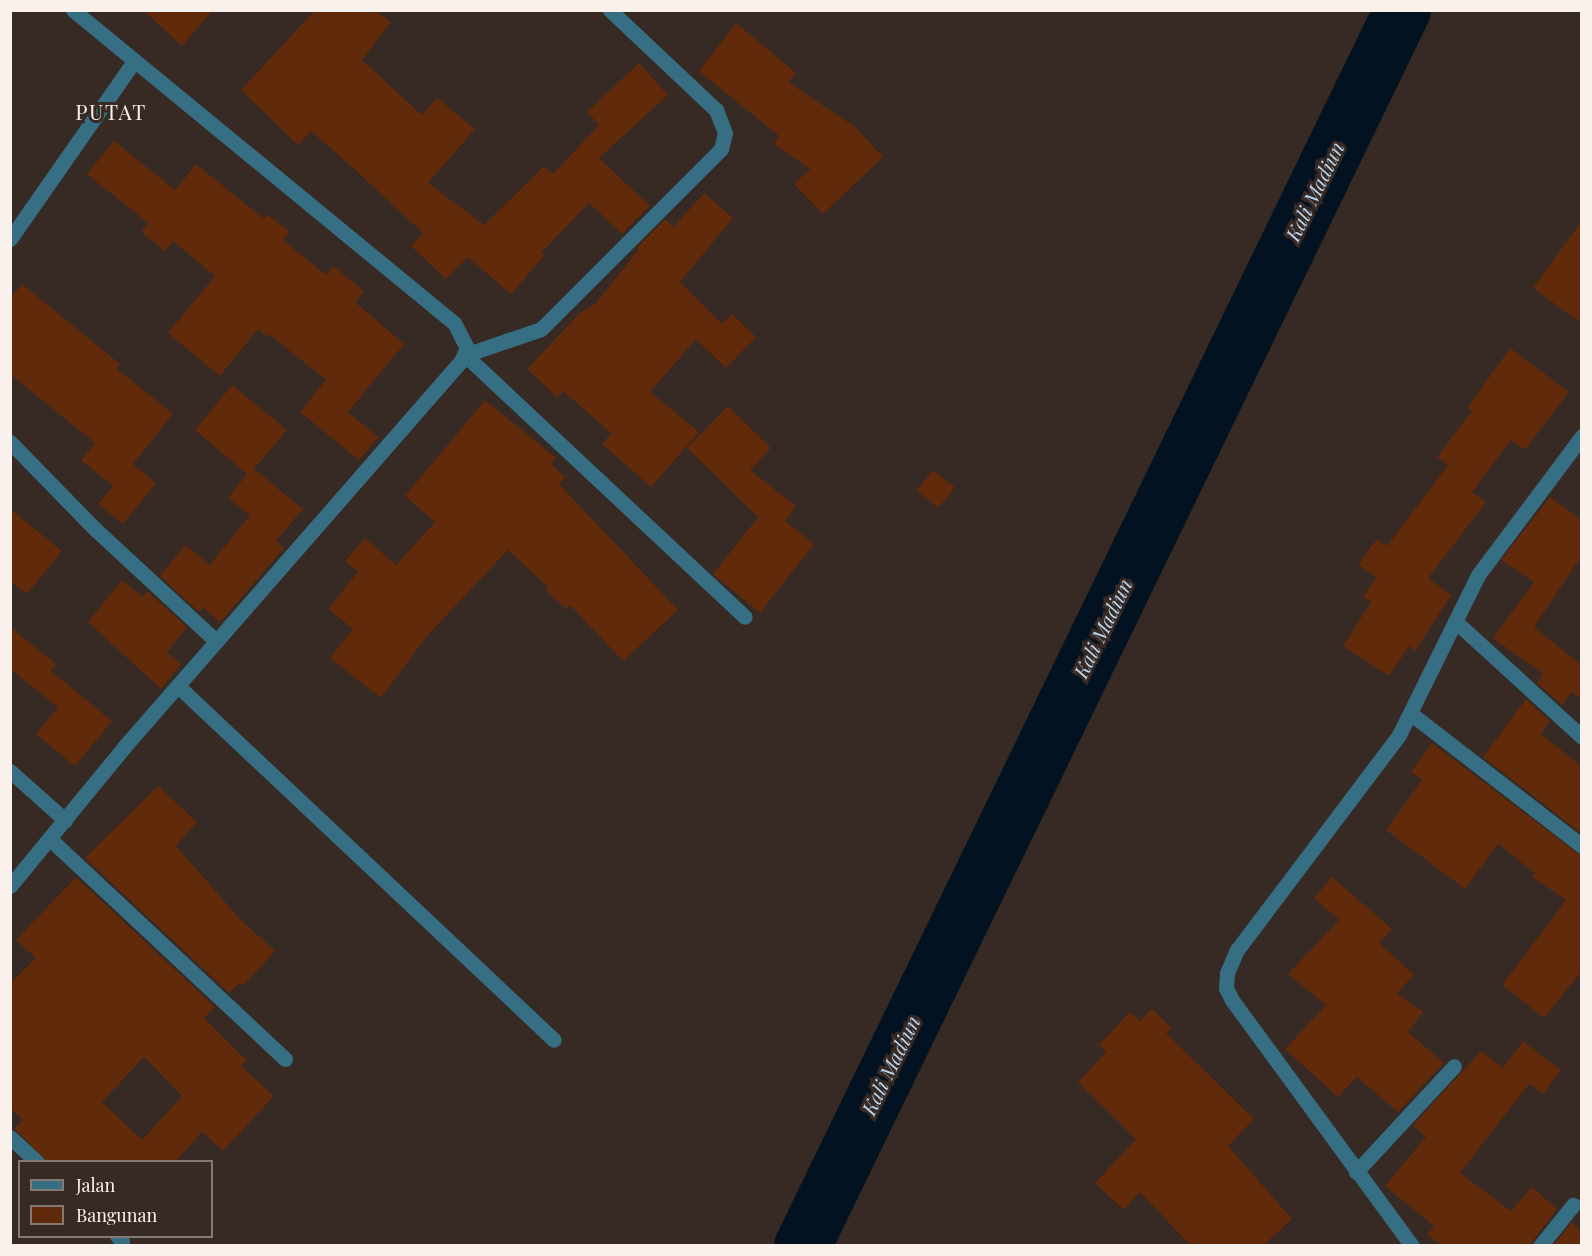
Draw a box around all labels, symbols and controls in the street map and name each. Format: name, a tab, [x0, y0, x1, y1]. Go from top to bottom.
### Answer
district label: PUTAT	[75, 98, 147, 124]
water label: Kali Madiun	[1280, 138, 1348, 244]
water label: Kali Madiun	[1068, 575, 1136, 681]
water label: Kali Madiun	[856, 1012, 924, 1118]
legend	[18, 1160, 213, 1238]
text: Jalan	[76, 1173, 115, 1197]
text: Bangunan	[76, 1203, 157, 1227]

